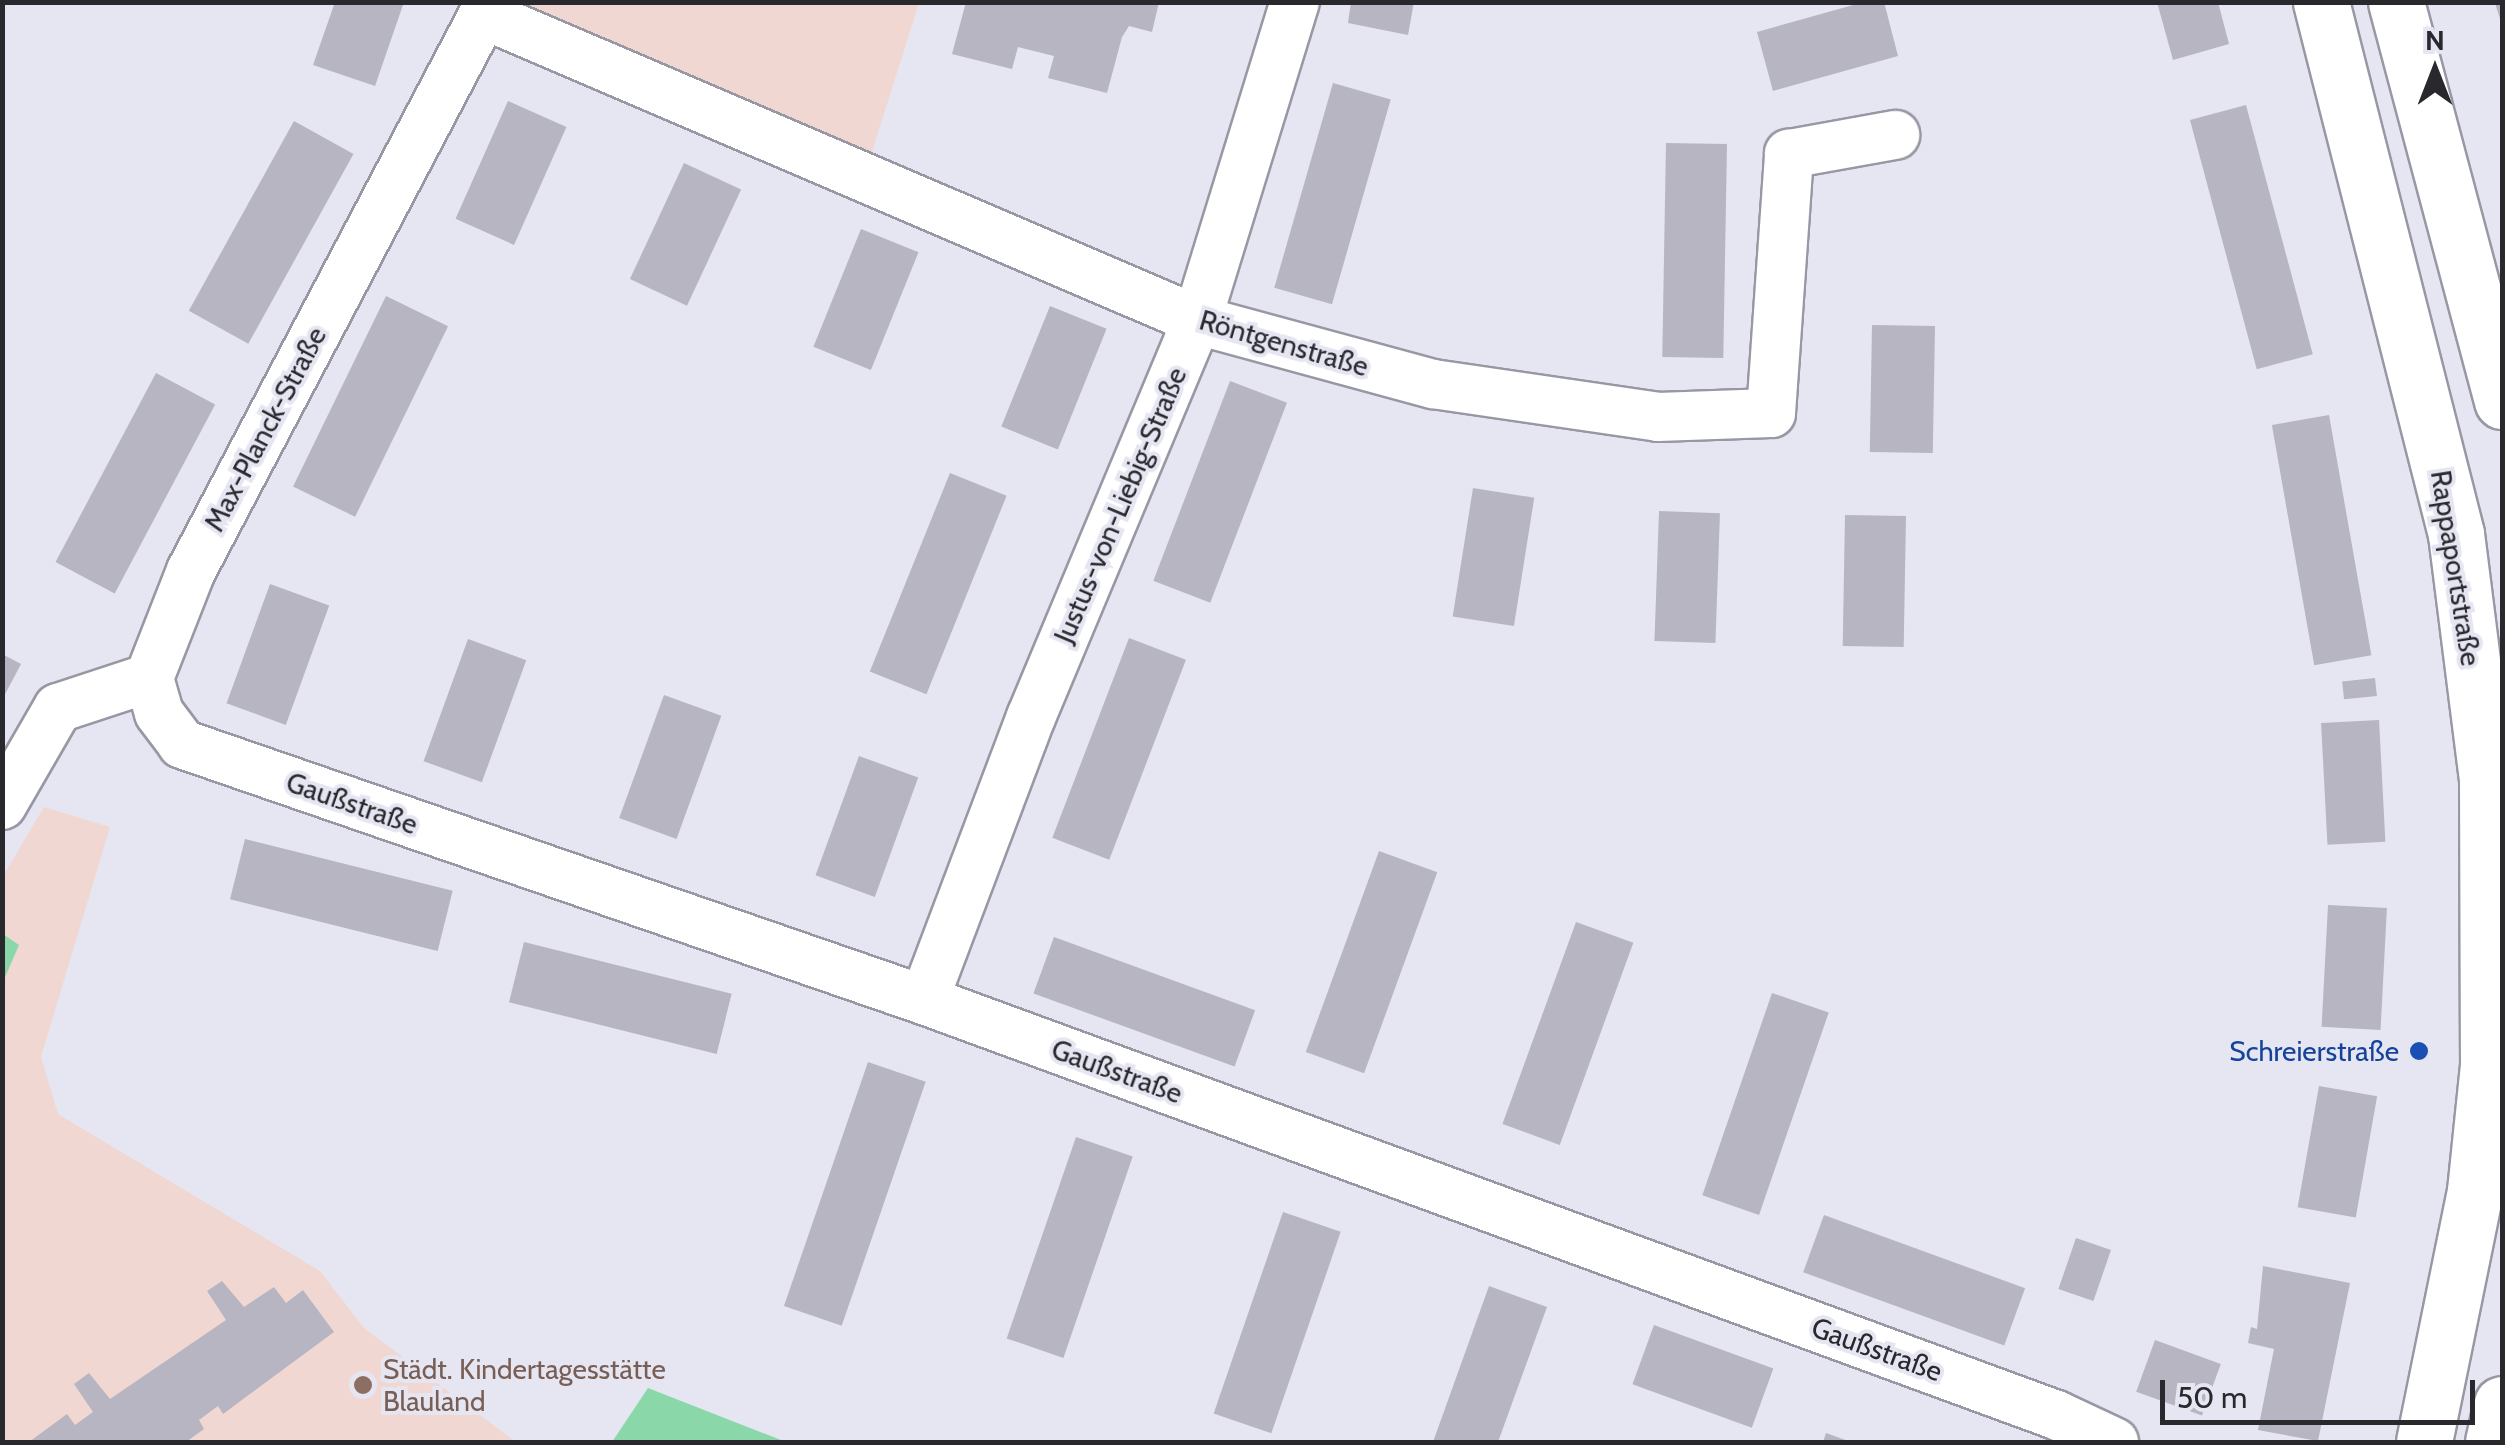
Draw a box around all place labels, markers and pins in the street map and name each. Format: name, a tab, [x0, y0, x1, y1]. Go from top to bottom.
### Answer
place label: Schreierstraße	[2229, 1034, 2399, 1068]
marker: Schreierstraße	[2408, 1040, 2430, 1062]
place label: Städt. Kindertagesstätte Blauland	[383, 1352, 666, 1418]
marker: Städt. Kindertagesstätte Blauland	[352, 1374, 374, 1396]

